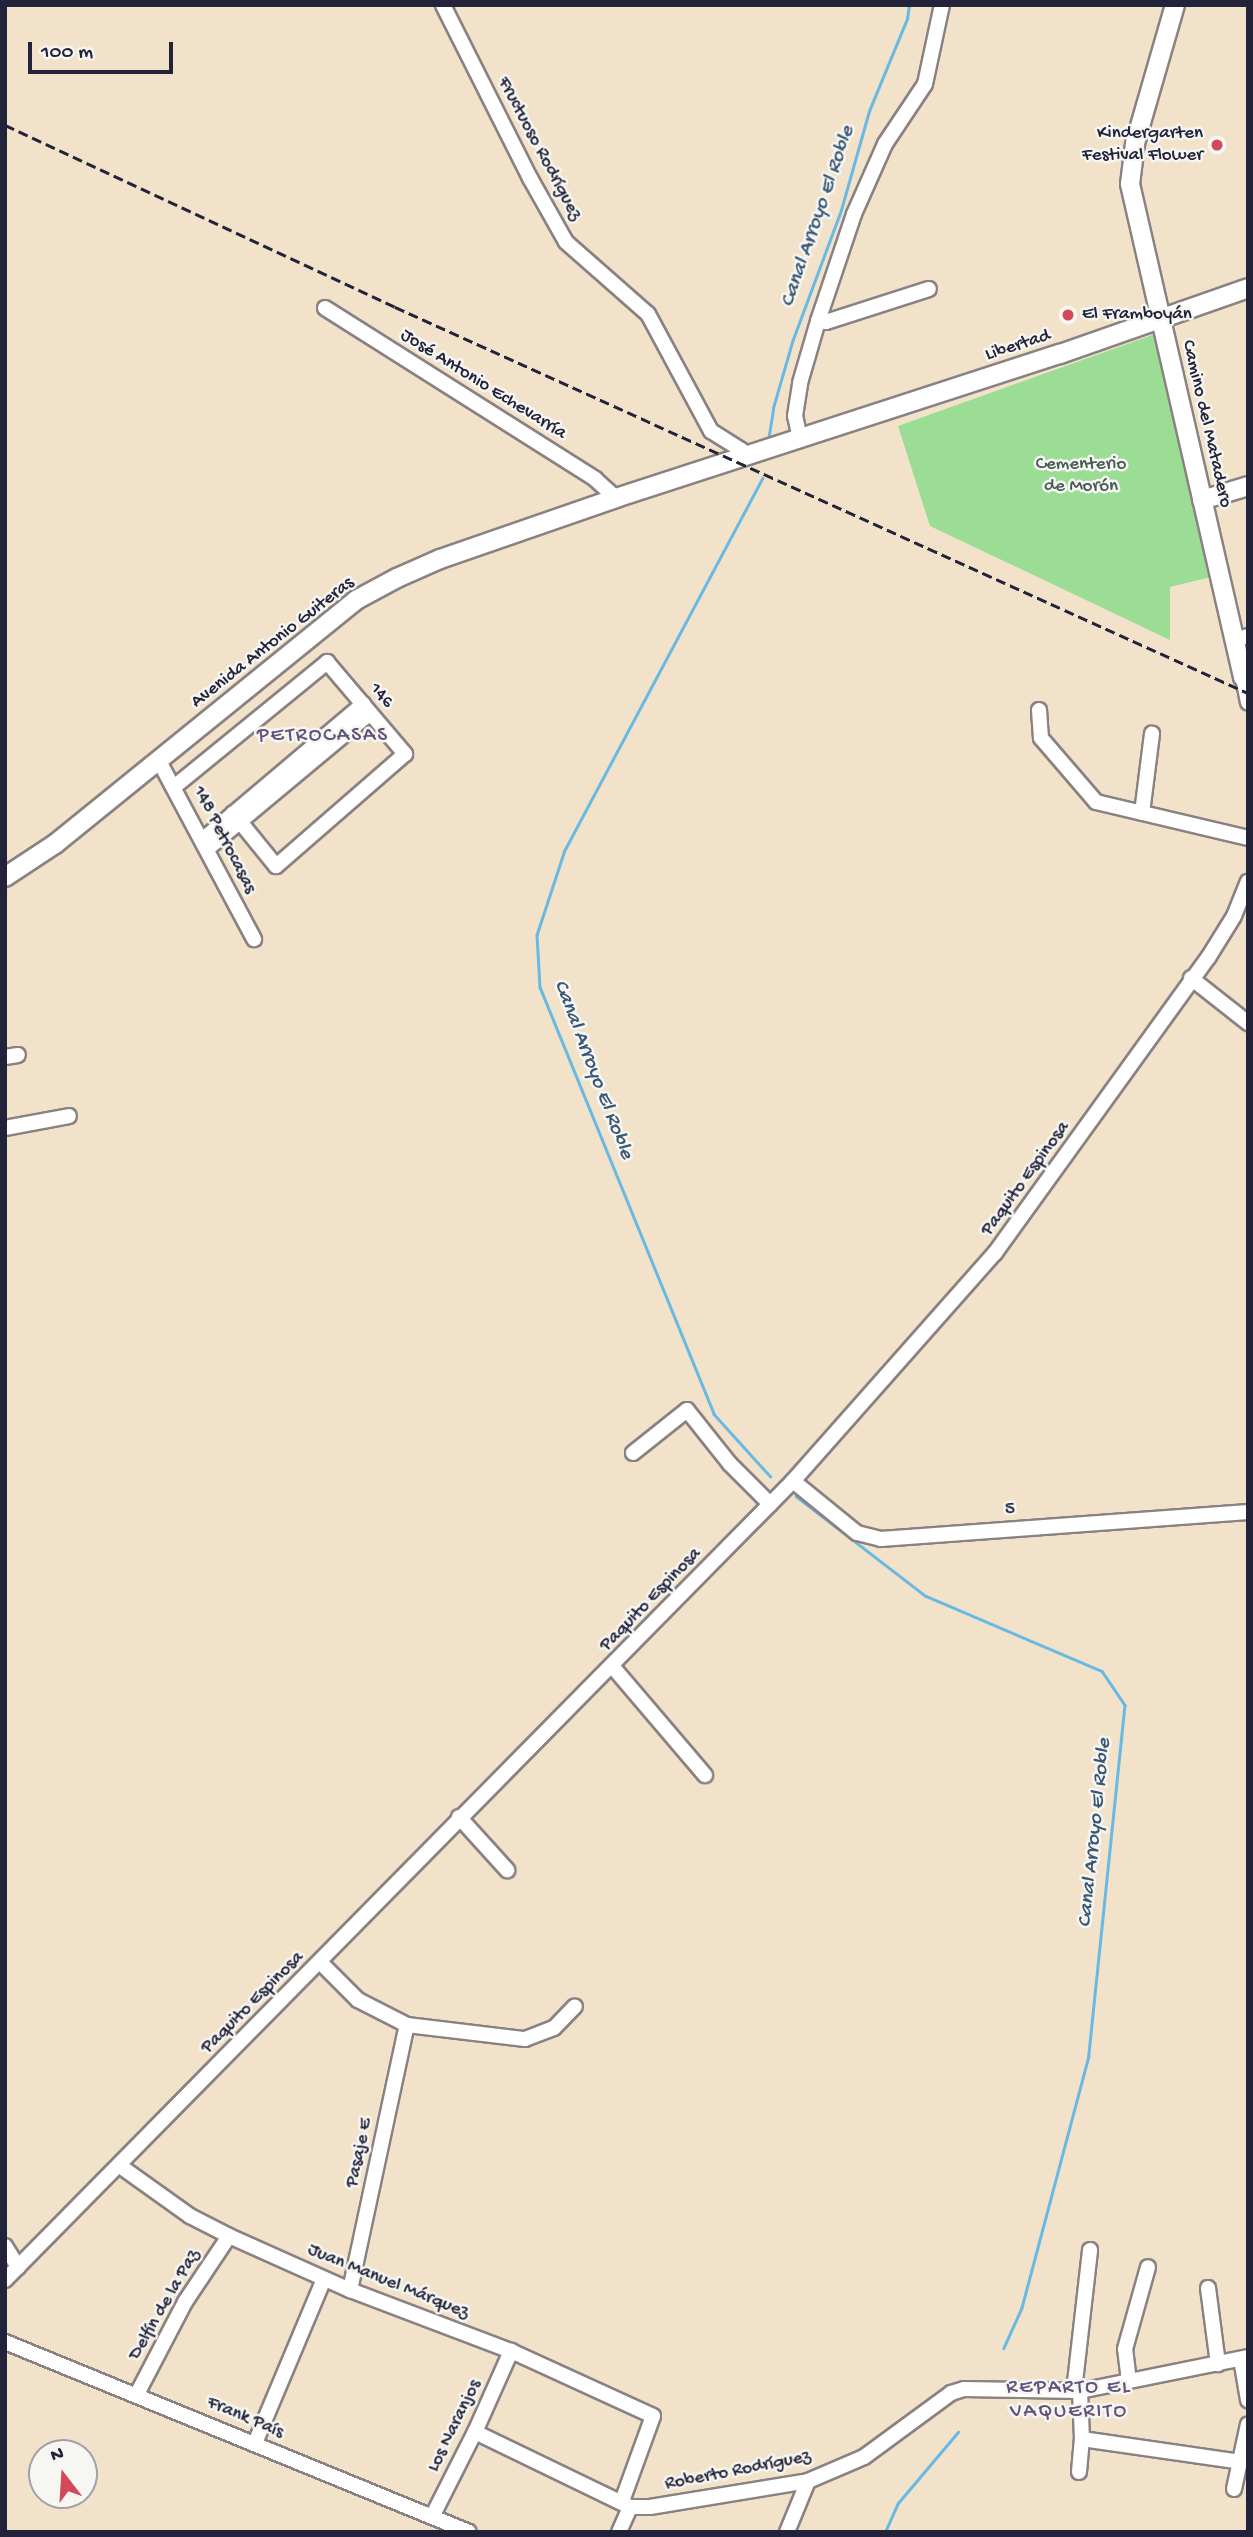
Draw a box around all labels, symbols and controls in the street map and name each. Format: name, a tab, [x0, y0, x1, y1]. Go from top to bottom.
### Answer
scale bar	[32, 28, 177, 72]
text: 100 m	[41, 41, 93, 66]
street label: Fructuoso Rodríguez	[492, 73, 586, 225]
water label: Canal Arroyo El Roble	[776, 123, 862, 311]
place label: Kindergarten Festival Flower	[1082, 123, 1203, 167]
marker: Kindergarten Festival Flower	[1209, 137, 1225, 153]
place label: El Framboyán	[1082, 304, 1192, 326]
marker: El Framboyán	[1060, 307, 1076, 323]
street label: José Antonio Echevarría	[396, 324, 570, 446]
street label: Libertad	[983, 325, 1053, 367]
street label: Camino del Matadero	[1176, 338, 1236, 510]
park label: Cementerio de Morón	[1036, 454, 1126, 498]
street label: Avenida Antonio Guiteras	[187, 572, 359, 714]
street label: 146	[364, 679, 398, 713]
district label: PETROCASAS	[258, 724, 388, 750]
street label: 148 Petrocasas	[187, 782, 261, 898]
water label: Canal Arroyo El Roble	[546, 977, 638, 1163]
street label: Paquito Espinosa	[977, 1117, 1075, 1241]
street label: 5	[1004, 1498, 1016, 1522]
street label: Paquito Espinosa	[595, 1543, 707, 1657]
water label: Canal Arroyo El Roble	[1074, 1737, 1118, 1929]
street label: Paquito Espinosa	[197, 1947, 309, 2059]
street label: Pasaje E	[342, 2116, 378, 2190]
street label: Juan Manuel Márquez	[304, 2239, 472, 2325]
street label: Delfín de la Paz	[124, 2246, 206, 2364]
street label: Los Naranjos	[423, 2376, 487, 2476]
district label: REPARTO EL VAQUERITO	[1007, 2376, 1131, 2426]
street label: Frank País	[203, 2392, 287, 2444]
north arrow	[28, 2439, 98, 2509]
text: N	[48, 2443, 67, 2468]
street label: Roberto Rodríguez	[663, 2446, 813, 2496]

